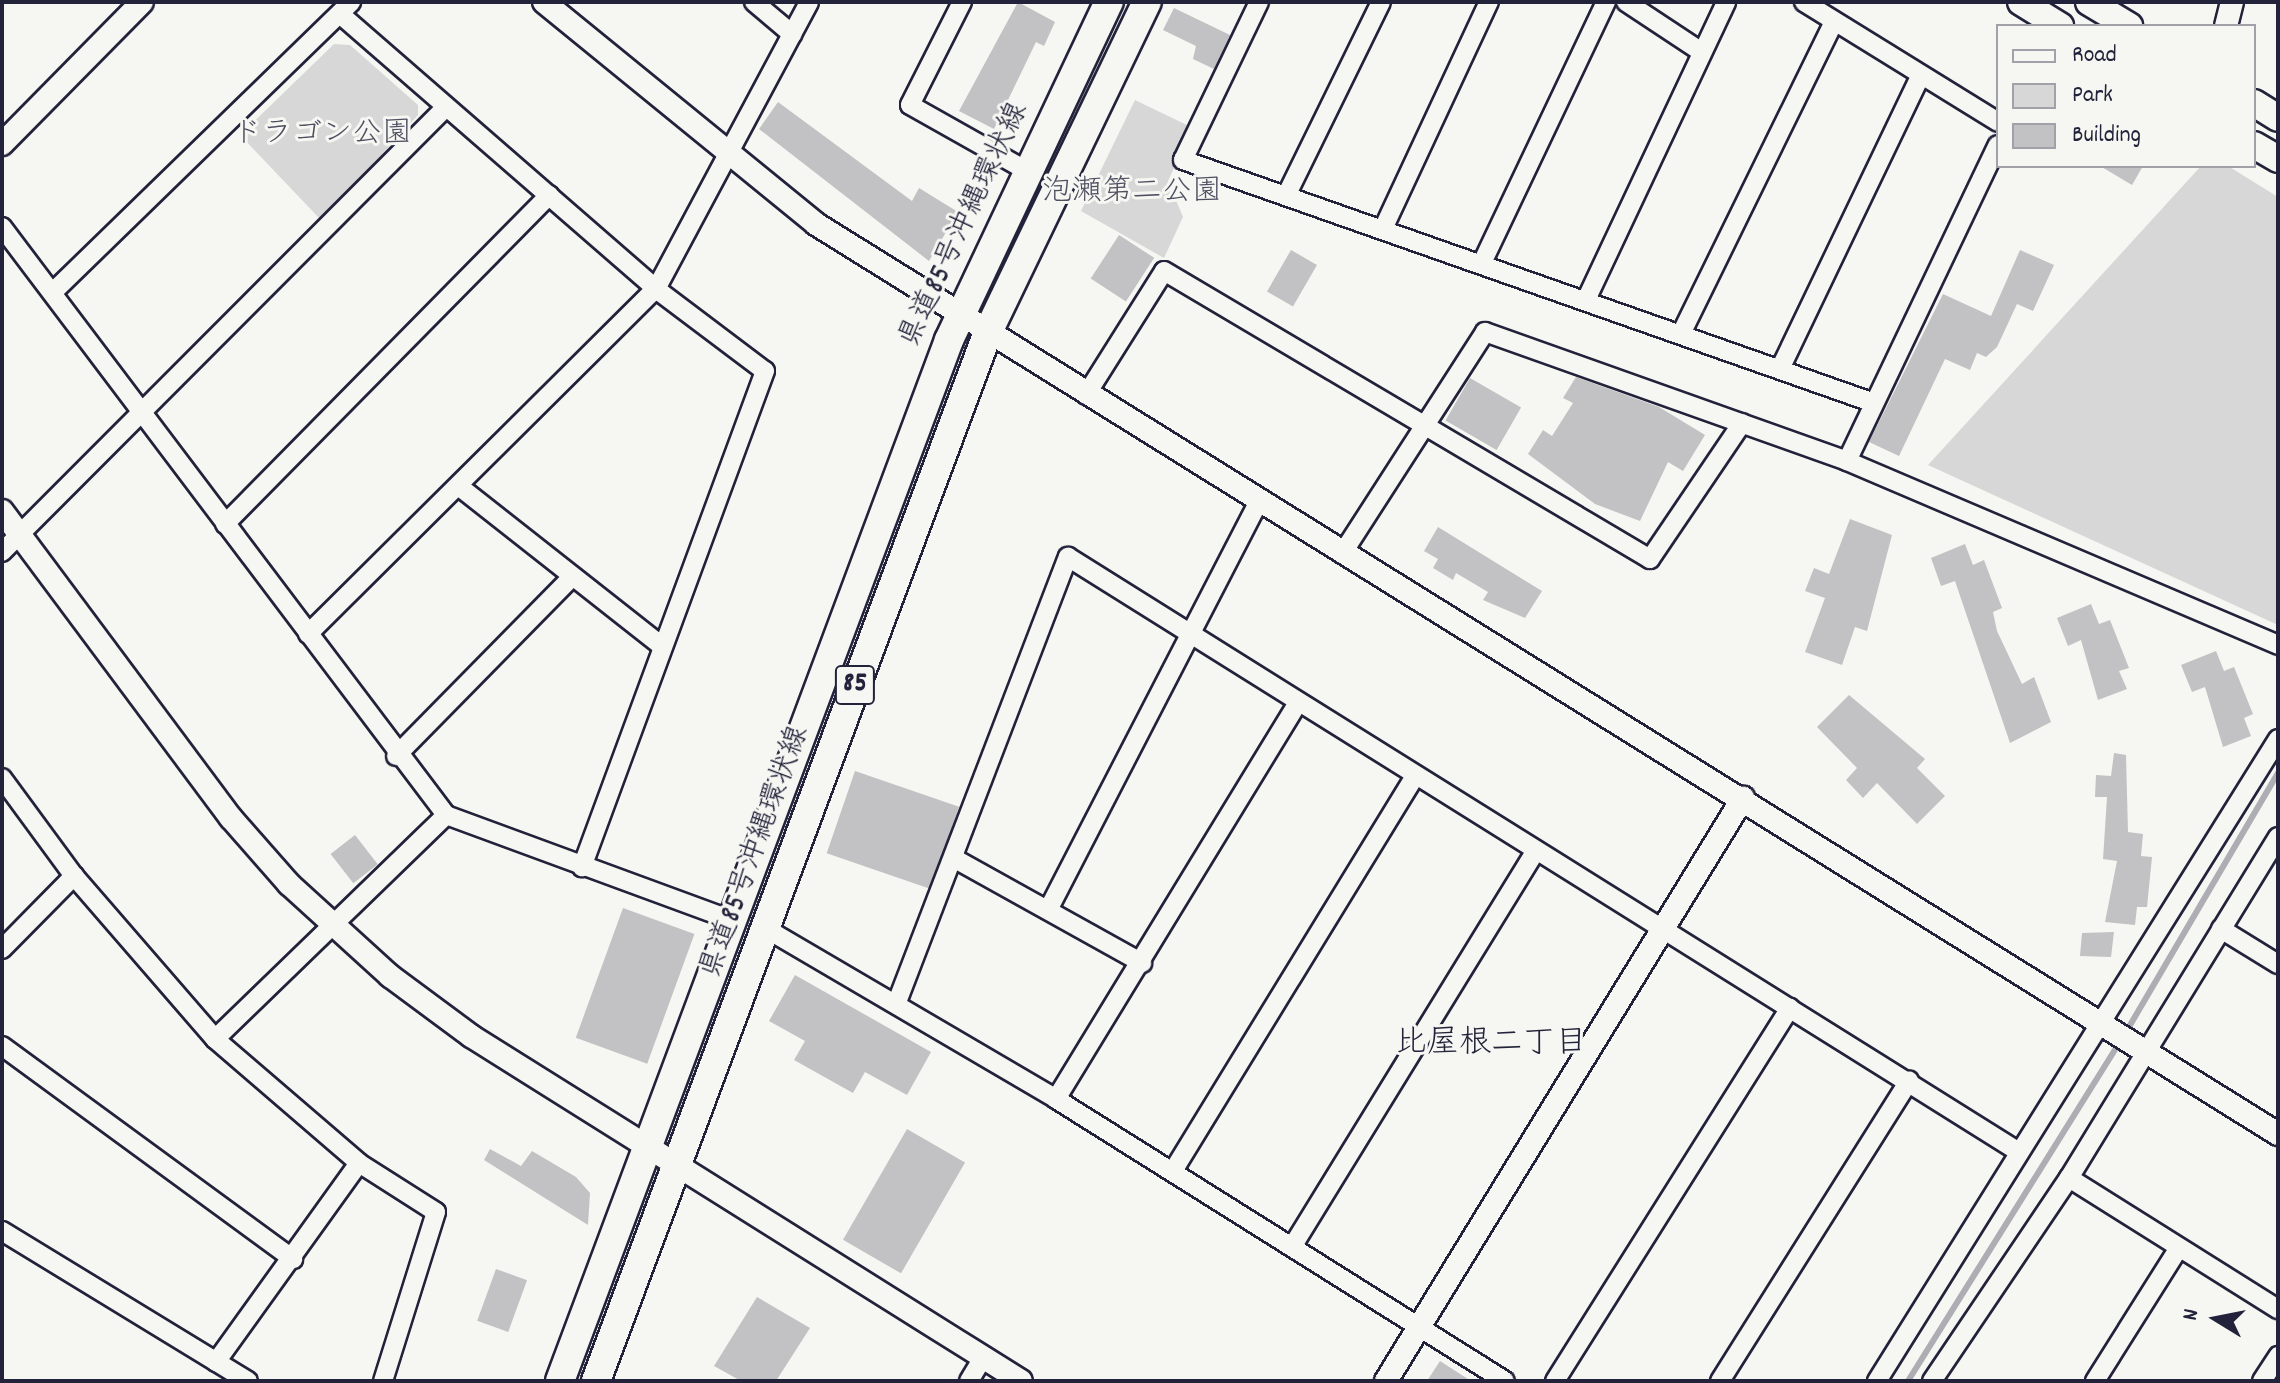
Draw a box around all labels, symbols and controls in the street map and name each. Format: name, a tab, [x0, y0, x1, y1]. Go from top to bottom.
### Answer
legend	[1996, 24, 2256, 168]
text: Road	[2072, 39, 2117, 73]
text: Park	[2072, 79, 2113, 113]
street label: 県道85号沖縄環状線	[893, 98, 1039, 354]
park label: ドラゴン公園	[232, 118, 412, 154]
text: Building	[2072, 119, 2141, 153]
park label: 泡瀬第二公園	[1042, 176, 1222, 212]
road number: 85	[833, 661, 877, 709]
street label: 県道85号沖縄環状線	[695, 722, 819, 984]
district label: 比屋根二丁目	[1395, 1026, 1587, 1064]
north arrow	[2176, 1279, 2256, 1359]
text: N	[2176, 1307, 2208, 1323]

